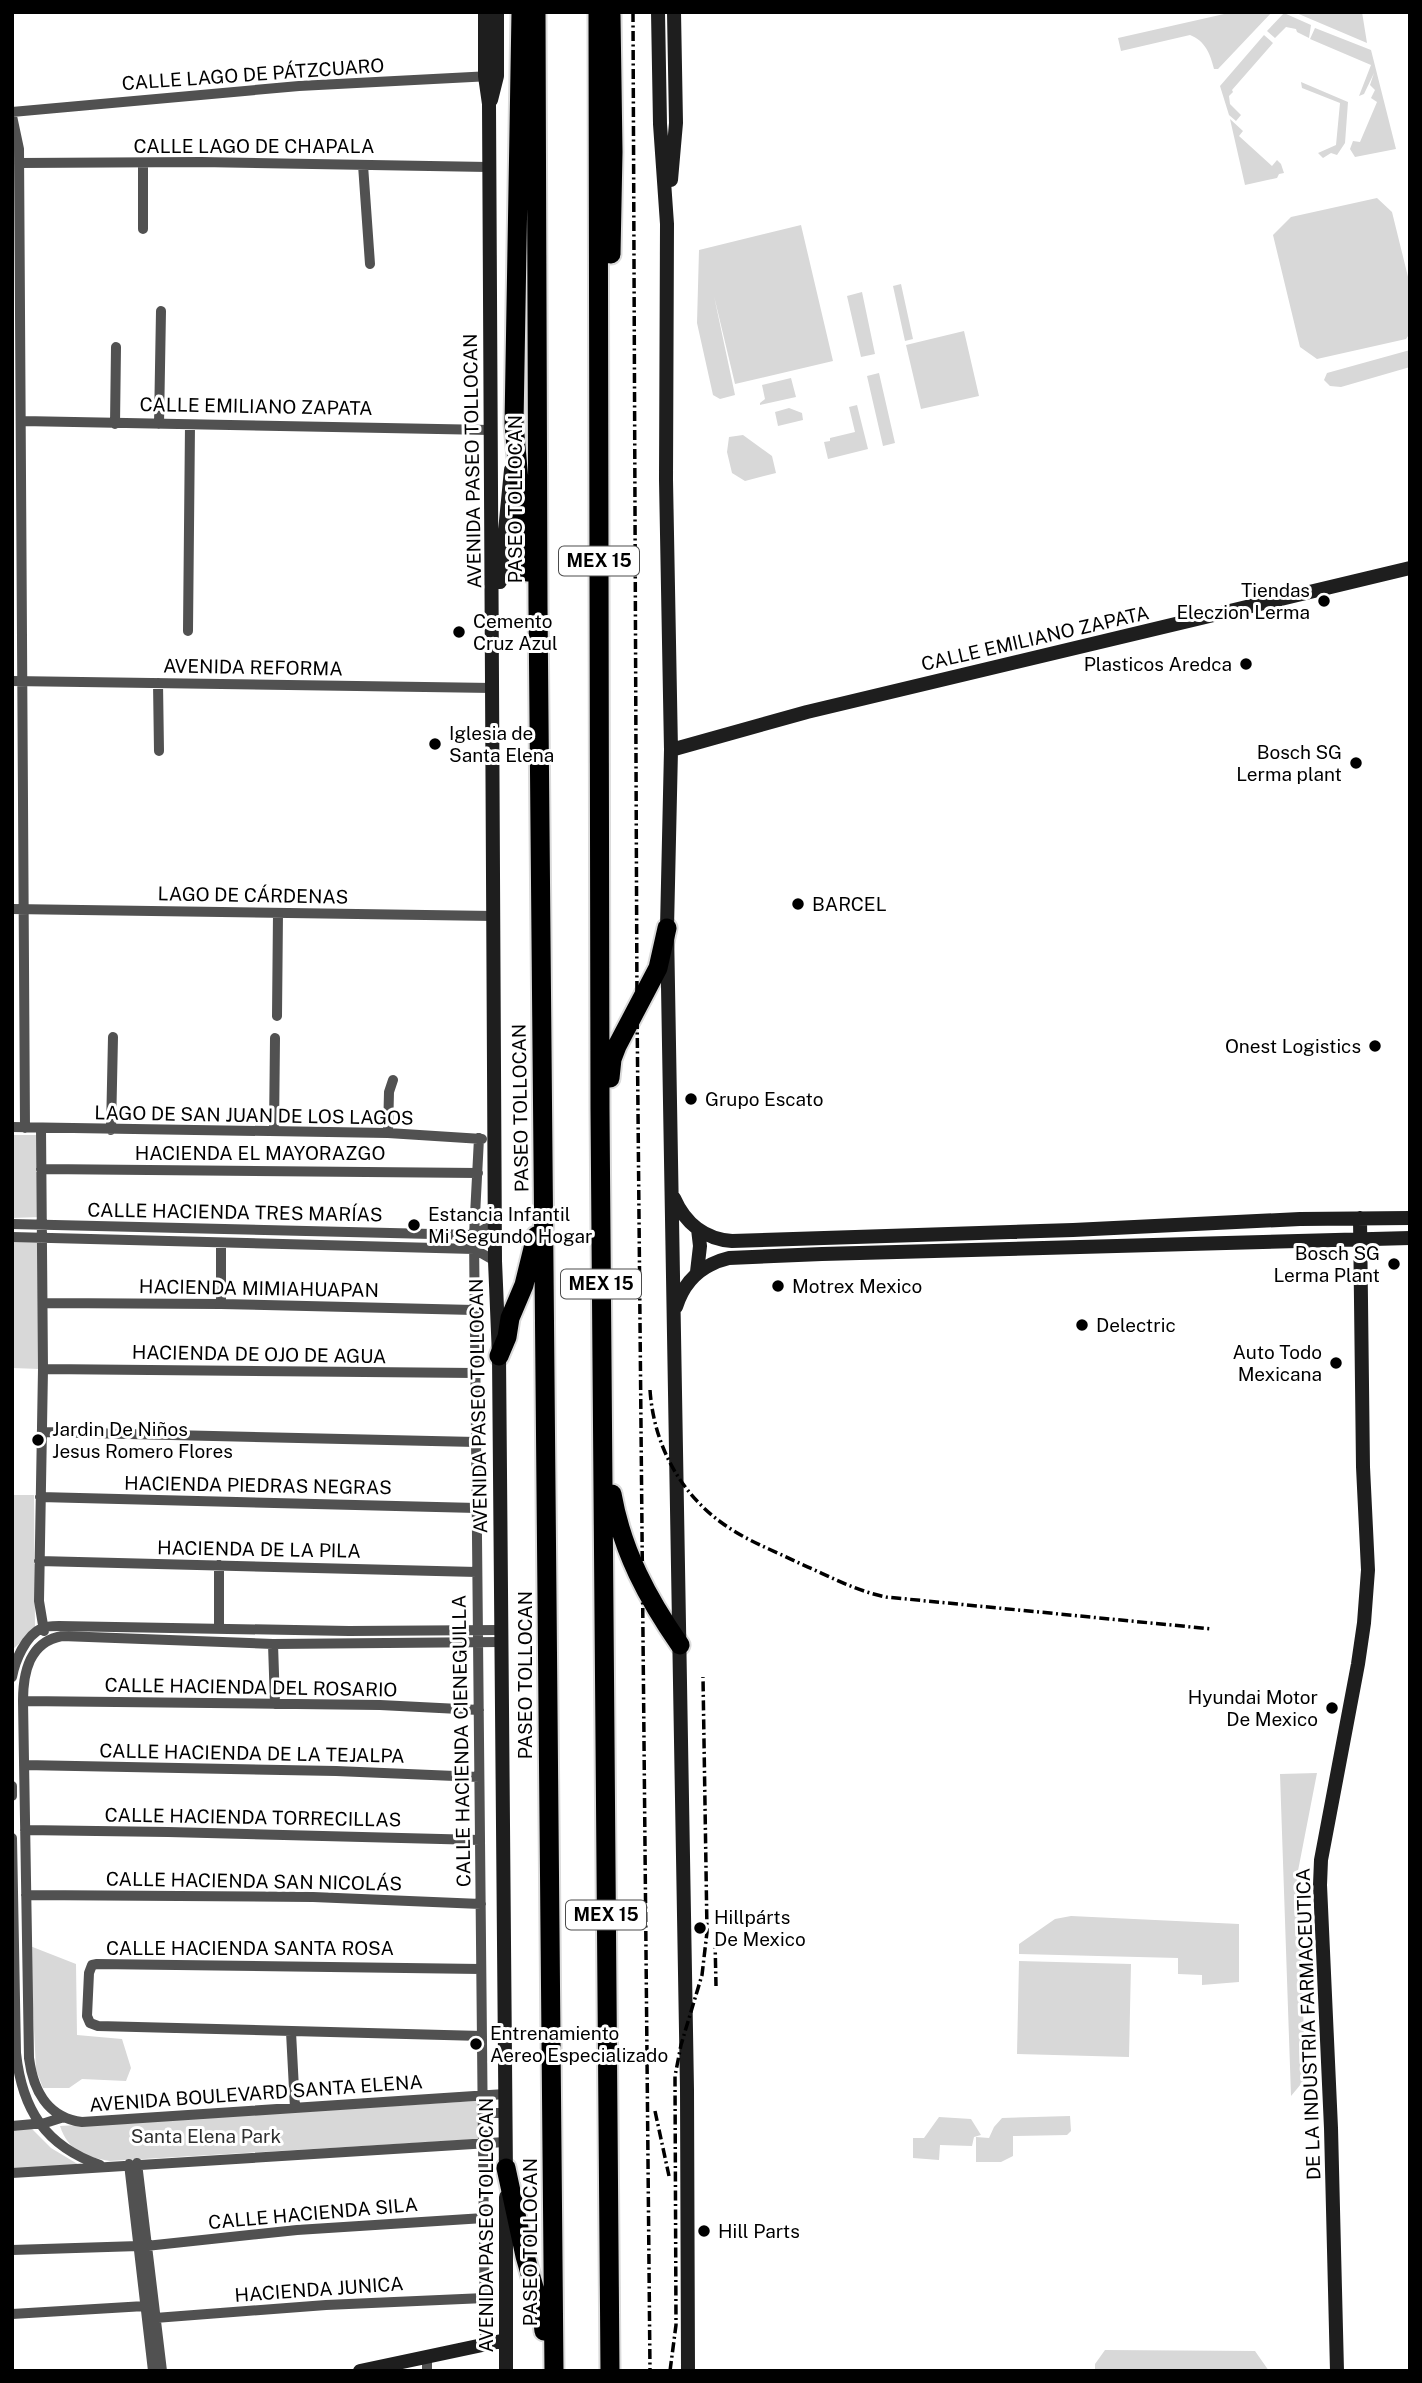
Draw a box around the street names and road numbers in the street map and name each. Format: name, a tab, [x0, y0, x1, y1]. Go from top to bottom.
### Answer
street label: CALLE LAGO DE PÁTZCUARO	[121, 54, 385, 94]
street label: CALLE LAGO DE CHAPALA	[133, 135, 375, 157]
street label: AVENIDA PASEO TOLLOCAN	[459, 333, 485, 589]
street label: CALLE EMILIANO ZAPATA	[139, 393, 373, 419]
street label: PASEO TOLLOCAN	[504, 415, 526, 583]
road number: MEX 15	[559, 546, 639, 576]
street label: CALLE EMILIANO ZAPATA	[919, 601, 1151, 675]
street label: AVENIDA REFORMA	[163, 654, 343, 680]
street label: LAGO DE CÁRDENAS	[157, 882, 349, 908]
street label: PASEO TOLLOCAN	[508, 1024, 532, 1192]
street label: LAGO DE SAN JUAN DE LOS LAGOS	[94, 1101, 414, 1129]
street label: HACIENDA EL MAYORAZGO	[135, 1142, 385, 1164]
street label: CALLE HACIENDA TRES MARÍAS	[87, 1198, 383, 1226]
road number: MEX 15	[561, 1269, 641, 1298]
street label: HACIENDA MIMIAHUAPAN	[139, 1275, 379, 1301]
street label: AVENIDA PASEO TOLLOCAN	[465, 1278, 491, 1534]
street label: HACIENDA DE OJO DE AGUA	[132, 1341, 386, 1367]
street label: HACIENDA PIEDRAS NEGRAS	[124, 1472, 392, 1498]
street label: HACIENDA DE LA PILA	[157, 1536, 361, 1562]
street label: PASEO TOLLOCAN	[514, 1591, 536, 1759]
street label: CALLE HACIENDA CIENEGUILLA	[447, 1595, 475, 1887]
street label: CALLE HACIENDA DEL ROSARIO	[104, 1673, 398, 1701]
street label: CALLE HACIENDA DE LA TEJALPA	[99, 1739, 405, 1767]
street label: CALLE HACIENDA TORRECILLAS	[104, 1803, 402, 1831]
street label: CALLE HACIENDA SAN NICOLÁS	[106, 1867, 402, 1895]
street label: DE LA INDUSTRIA FARMACEUTICA	[1292, 1868, 1324, 2180]
road number: MEX 15	[566, 1900, 646, 1929]
street label: CALLE HACIENDA SANTA ROSA	[106, 1937, 394, 1959]
street label: AVENIDA BOULEVARD SANTA ELENA	[89, 2070, 423, 2116]
street label: AVENIDA PASEO TOLLOCAN	[475, 2098, 497, 2352]
street label: PASEO TOLLOCAN	[519, 2158, 541, 2326]
street label: CALLE HACIENDA SILA	[207, 2193, 419, 2233]
street label: HACIENDA JUNICA	[234, 2272, 404, 2306]

